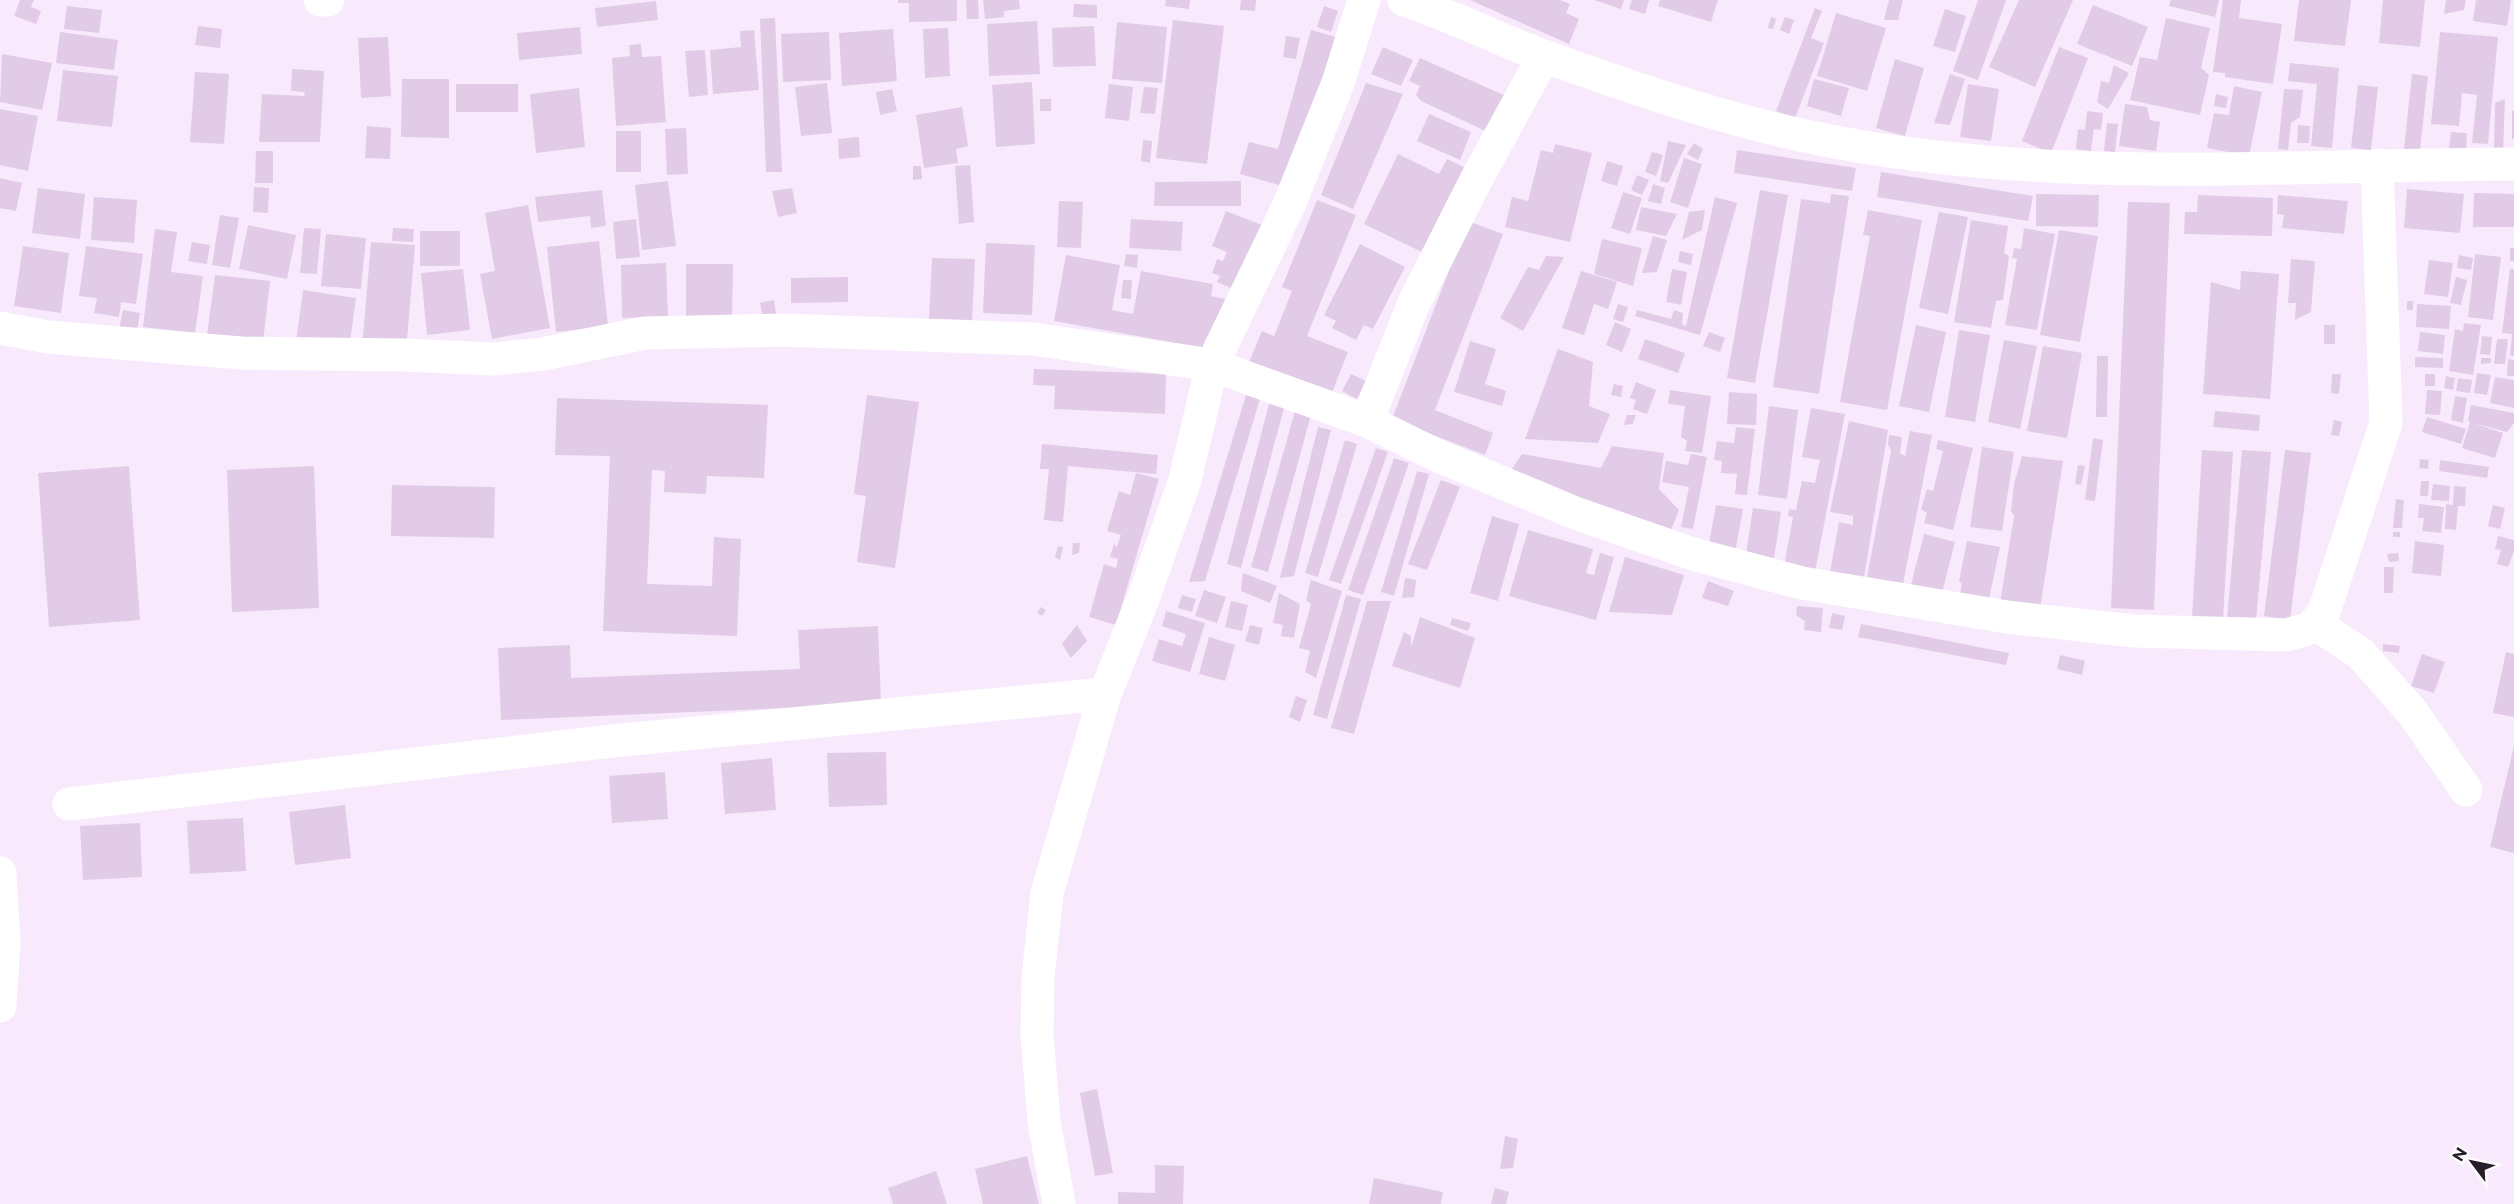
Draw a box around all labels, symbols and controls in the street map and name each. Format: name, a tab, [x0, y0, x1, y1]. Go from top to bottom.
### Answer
north arrow	[2442, 1132, 2502, 1192]
text: N	[2448, 1144, 2471, 1165]

